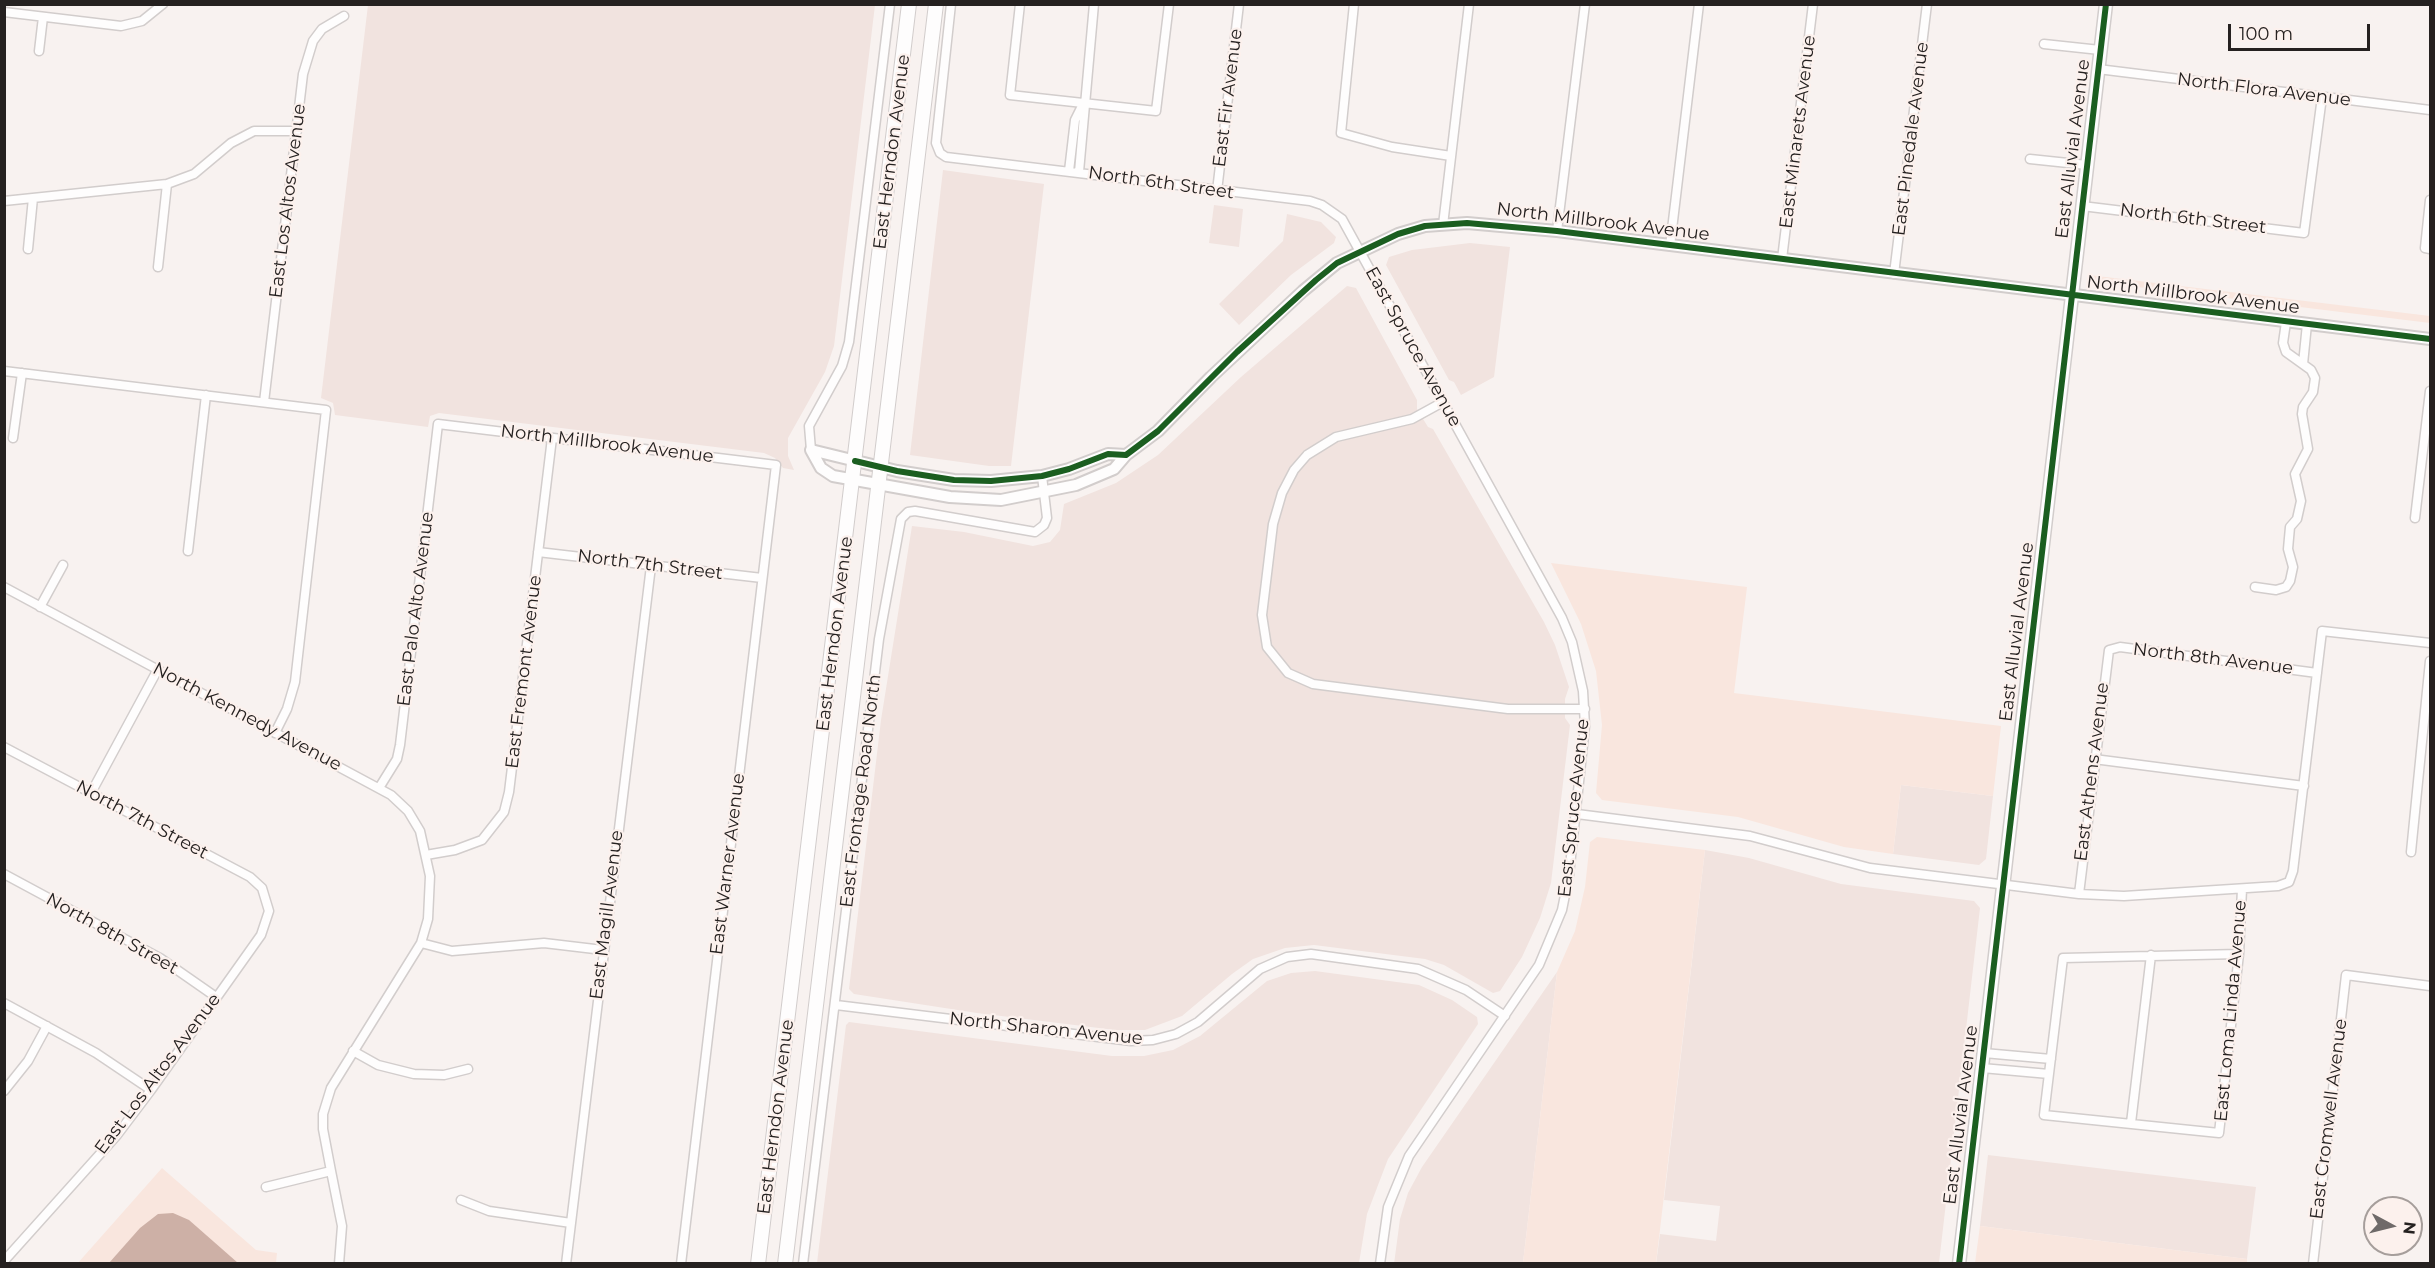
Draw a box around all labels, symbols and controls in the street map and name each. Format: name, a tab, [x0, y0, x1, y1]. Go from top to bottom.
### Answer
scale bar	[2231, 12, 2374, 50]
text: 100 m	[2239, 23, 2293, 45]
street label: East Fir Avenue	[1209, 27, 1247, 169]
street label: East Minarets Avenue	[1775, 34, 1821, 230]
street label: East Pinedale Avenue	[1888, 41, 1934, 237]
street label: East Herndon Avenue	[869, 53, 915, 251]
street label: East Alluvial Avenue	[2051, 58, 2095, 240]
street label: North Flora Avenue	[2176, 69, 2352, 111]
street label: East Los Altos Avenue	[265, 102, 311, 300]
street label: North 6th Street	[1087, 162, 1235, 204]
street label: North Millbrook Avenue	[1495, 198, 1711, 246]
street label: North 6th Street	[2119, 199, 2267, 239]
street label: East Spruce Avenue	[1360, 263, 1466, 431]
street label: North Millbrook Avenue	[2085, 271, 2301, 319]
street label: North Millbrook Avenue	[499, 420, 715, 468]
street label: East Palo Alto Avenue	[393, 510, 439, 708]
street label: East Herndon Avenue	[812, 535, 858, 733]
street label: East Alluvial Avenue	[1995, 541, 2039, 723]
street label: North 7th Street	[576, 545, 724, 585]
street label: East Fremont Avenue	[501, 574, 547, 770]
street label: North 8th Avenue	[2132, 638, 2294, 680]
street label: North Kennedy Avenue	[149, 658, 345, 776]
street label: East Frontage Road North	[836, 673, 886, 909]
street label: East Athens Avenue	[2070, 681, 2114, 863]
street label: East Spruce Avenue	[1554, 718, 1594, 898]
street label: East Warner Avenue	[706, 772, 750, 956]
street label: North 7th Street	[72, 776, 212, 864]
street label: East Magill Avenue	[586, 829, 628, 1001]
street label: North 8th Street	[42, 889, 182, 979]
street label: East Loma Linda Avenue	[2211, 899, 2251, 1123]
street label: East Los Altos Avenue	[90, 989, 226, 1159]
street label: North Sharon Avenue	[948, 1008, 1144, 1050]
street label: East Cromwell Avenue	[2306, 1017, 2352, 1221]
street label: East Herndon Avenue	[753, 1018, 799, 1216]
street label: East Alluvial Avenue	[1939, 1024, 1983, 1206]
north arrow	[2363, 1196, 2423, 1256]
text: N	[2399, 1220, 2420, 1236]

